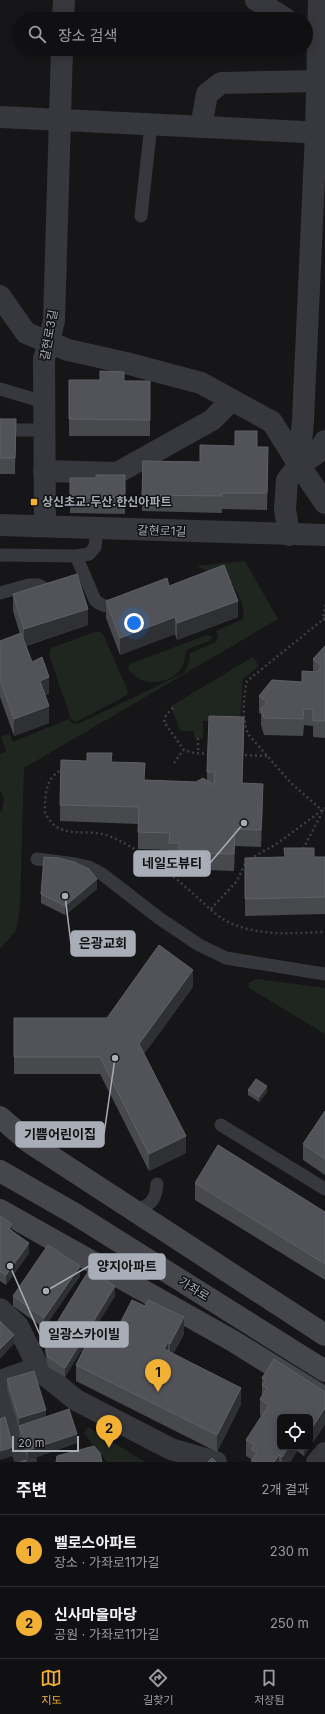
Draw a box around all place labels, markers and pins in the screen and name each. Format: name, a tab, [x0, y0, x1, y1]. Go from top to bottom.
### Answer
place label: 상신초교.두산.한신아파트	[42, 494, 171, 509]
marker: 상신초교.두산.한신아파트	[29, 497, 39, 507]
callout: 네일도뷰티	[134, 851, 210, 876]
callout: 은광교회	[71, 931, 135, 956]
callout: 기쁨어린이집	[16, 1122, 104, 1147]
callout: 양지아파트	[89, 1254, 165, 1279]
callout: 일광스카이빌	[40, 1322, 128, 1347]
pin: 1	[145, 1359, 171, 1392]
pin: 2	[96, 1415, 122, 1448]

